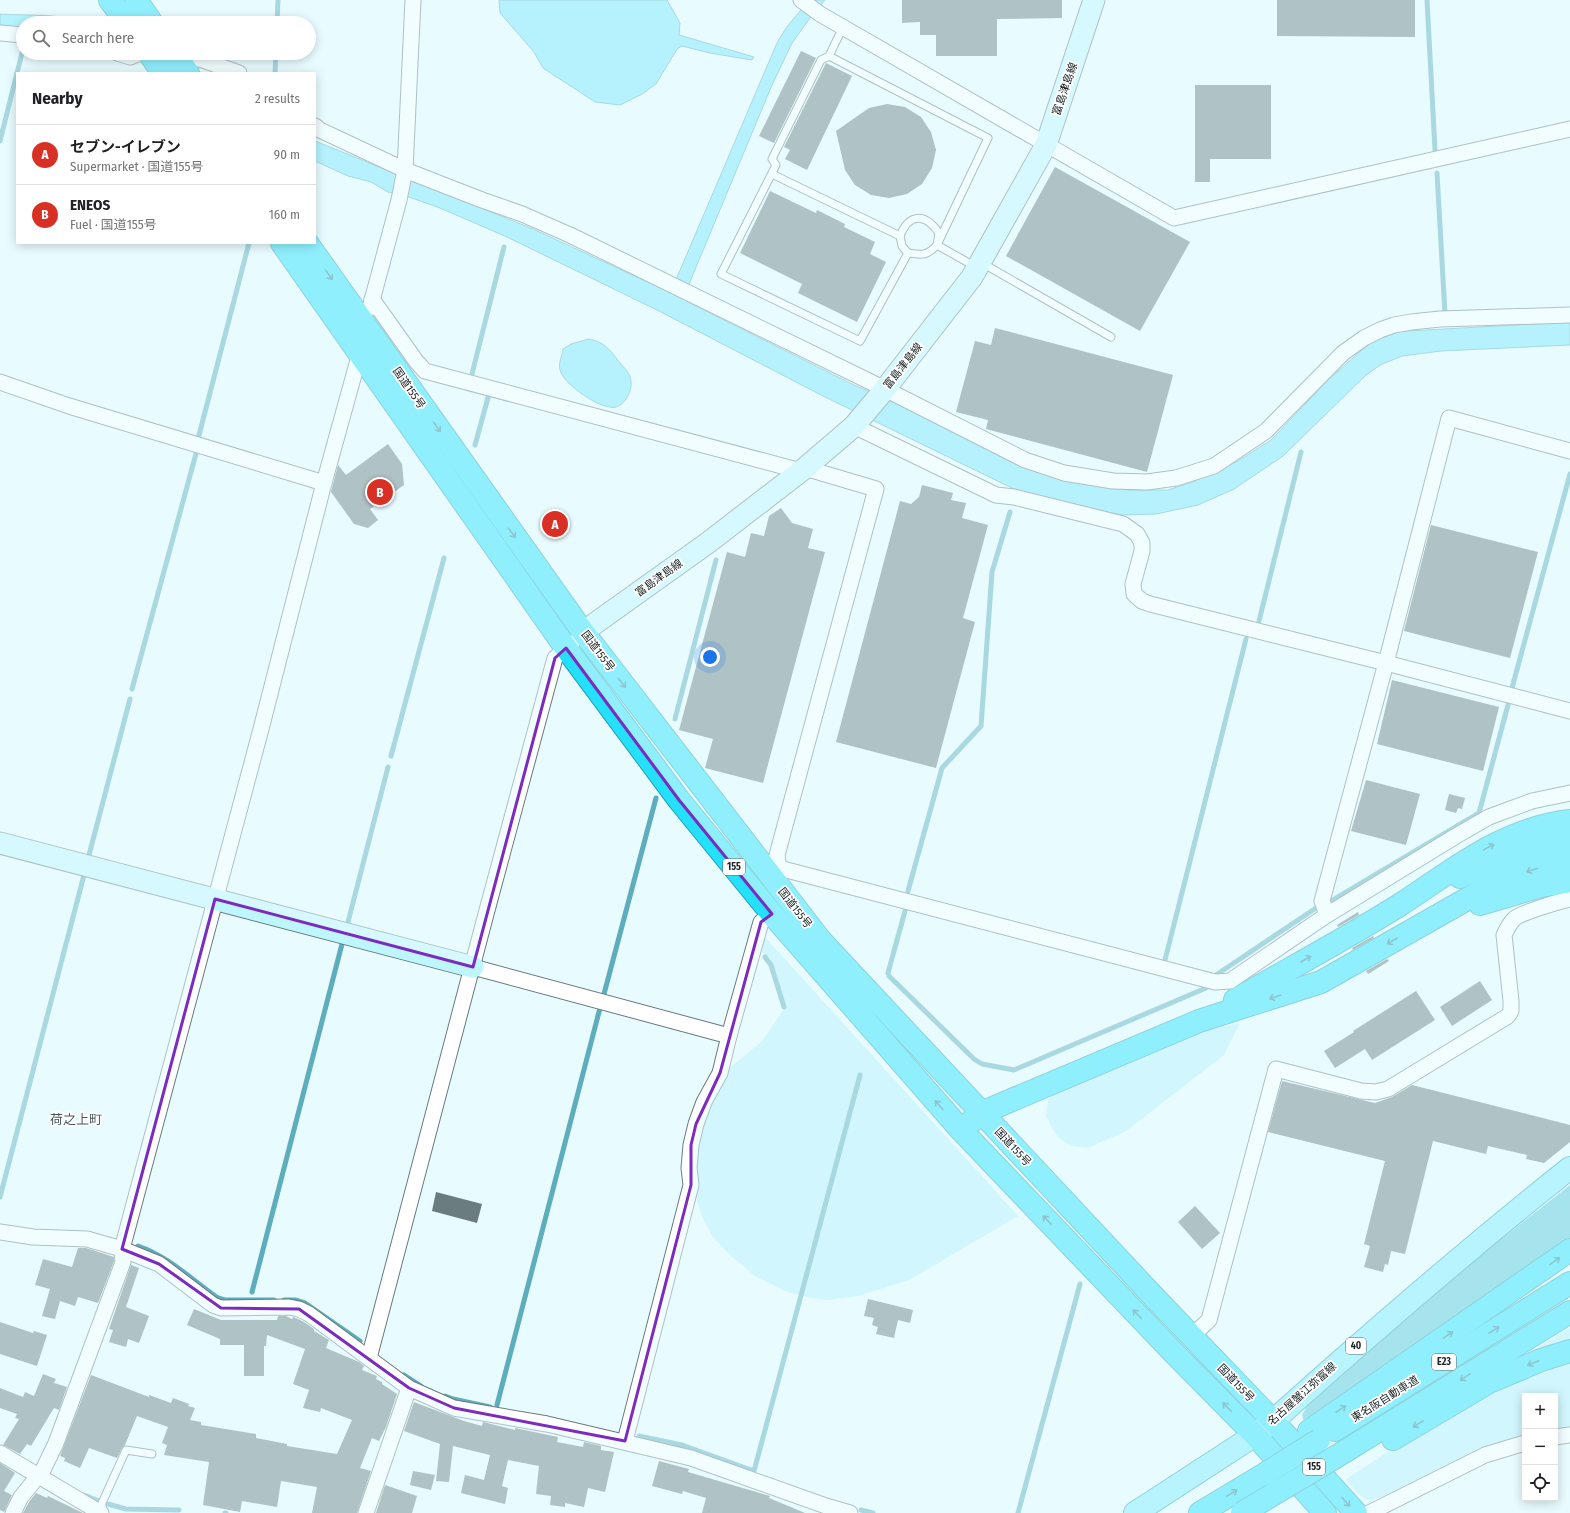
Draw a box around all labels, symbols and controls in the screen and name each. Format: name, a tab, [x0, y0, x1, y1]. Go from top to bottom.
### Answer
search box	[16, 16, 316, 60]
icon: search	[30, 27, 52, 49]
text: Search here	[62, 29, 134, 47]
street label: 富島津島線	[1050, 61, 1080, 117]
text: Nearby	[32, 88, 83, 109]
text: 2 results	[255, 91, 300, 106]
text: セブン-イレブン	[70, 138, 181, 156]
text: A	[41, 147, 49, 162]
text: 90 m	[274, 147, 300, 162]
text: Supermarket · 国道155号	[70, 159, 203, 174]
text: ENEOS	[70, 196, 110, 214]
text: B	[41, 207, 49, 222]
text: 160 m	[269, 207, 300, 222]
text: Fuel · 国道155号	[70, 217, 157, 232]
one-way arrow	[325, 269, 333, 280]
street label: 富島津島線	[881, 340, 925, 392]
street label: 国道155号	[390, 365, 428, 411]
one-way arrow	[433, 421, 441, 432]
pin: B	[367, 477, 393, 507]
pin: A	[542, 509, 568, 539]
one-way arrow	[508, 527, 516, 538]
street label: 富島津島線	[633, 557, 685, 599]
street label: 国道155号	[579, 628, 617, 674]
your location	[700, 647, 720, 667]
one-way arrow	[618, 677, 626, 688]
one-way arrow	[1483, 843, 1495, 851]
road number: 155	[723, 859, 745, 875]
one-way arrow	[1526, 867, 1539, 874]
street label: 国道155号	[775, 885, 815, 931]
one-way arrow	[1386, 938, 1398, 946]
one-way arrow	[1300, 955, 1312, 963]
one-way arrow	[1269, 994, 1282, 1001]
one-way arrow	[935, 1100, 944, 1110]
district label: 荷之上町	[50, 1112, 102, 1127]
street label: 国道155号	[992, 1125, 1034, 1169]
one-way arrow	[1042, 1215, 1052, 1225]
one-way arrow	[1549, 1257, 1560, 1265]
one-way arrow	[1132, 1309, 1142, 1319]
one-way arrow	[1488, 1326, 1500, 1334]
one-way arrow	[1442, 1330, 1454, 1338]
road number: 40	[1346, 1338, 1366, 1354]
road number: E23	[1432, 1354, 1456, 1370]
street label: 名古屋蟹江弥富線	[1265, 1360, 1339, 1428]
one-way arrow	[1528, 1360, 1540, 1367]
street label: 国道155号	[1215, 1361, 1257, 1405]
street label: 東名阪自動車道	[1349, 1373, 1421, 1425]
one-way arrow	[1459, 1373, 1471, 1381]
map controls	[1522, 1393, 1558, 1501]
button: +	[1522, 1393, 1558, 1429]
one-way arrow	[1223, 1402, 1232, 1412]
one-way arrow	[1335, 1405, 1346, 1413]
one-way arrow	[1412, 1420, 1424, 1428]
button: −	[1522, 1429, 1558, 1465]
road number: 155	[1303, 1459, 1325, 1475]
button: locate	[1522, 1465, 1558, 1501]
one-way arrow	[1226, 1489, 1238, 1497]
one-way arrow	[1341, 1497, 1350, 1507]

